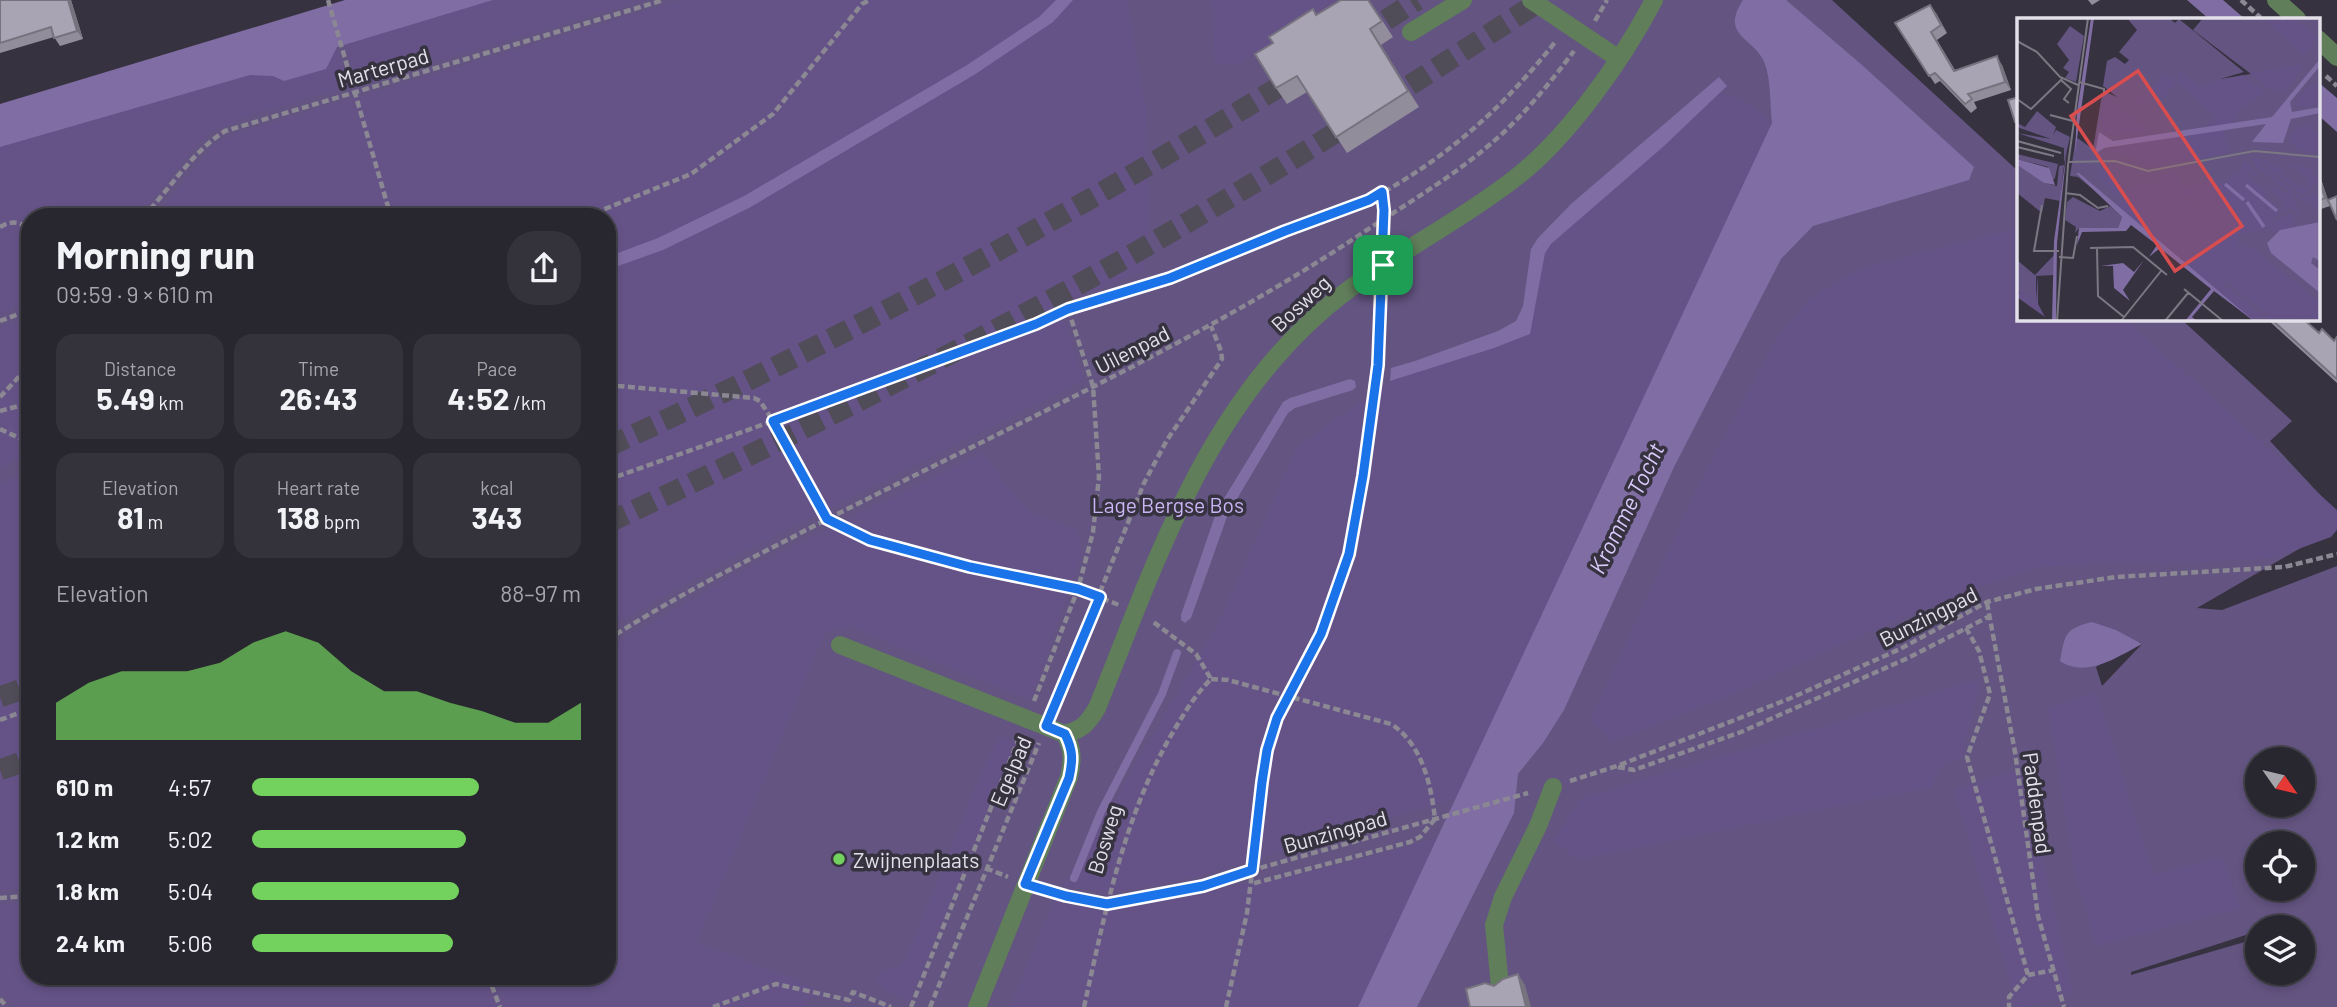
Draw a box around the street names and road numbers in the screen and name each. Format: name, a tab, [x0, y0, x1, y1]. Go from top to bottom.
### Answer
street label: Marterpad	[335, 42, 431, 92]
street label: Bosweg	[1265, 270, 1335, 336]
street label: Uilenpad	[1091, 320, 1173, 378]
street label: Bunzingpad	[1875, 581, 1981, 651]
street label: Egelpad	[984, 732, 1036, 810]
street label: Paddenpad	[2018, 751, 2058, 855]
street label: Bosweg	[1082, 801, 1126, 877]
street label: Bunzingpad	[1280, 804, 1390, 858]

